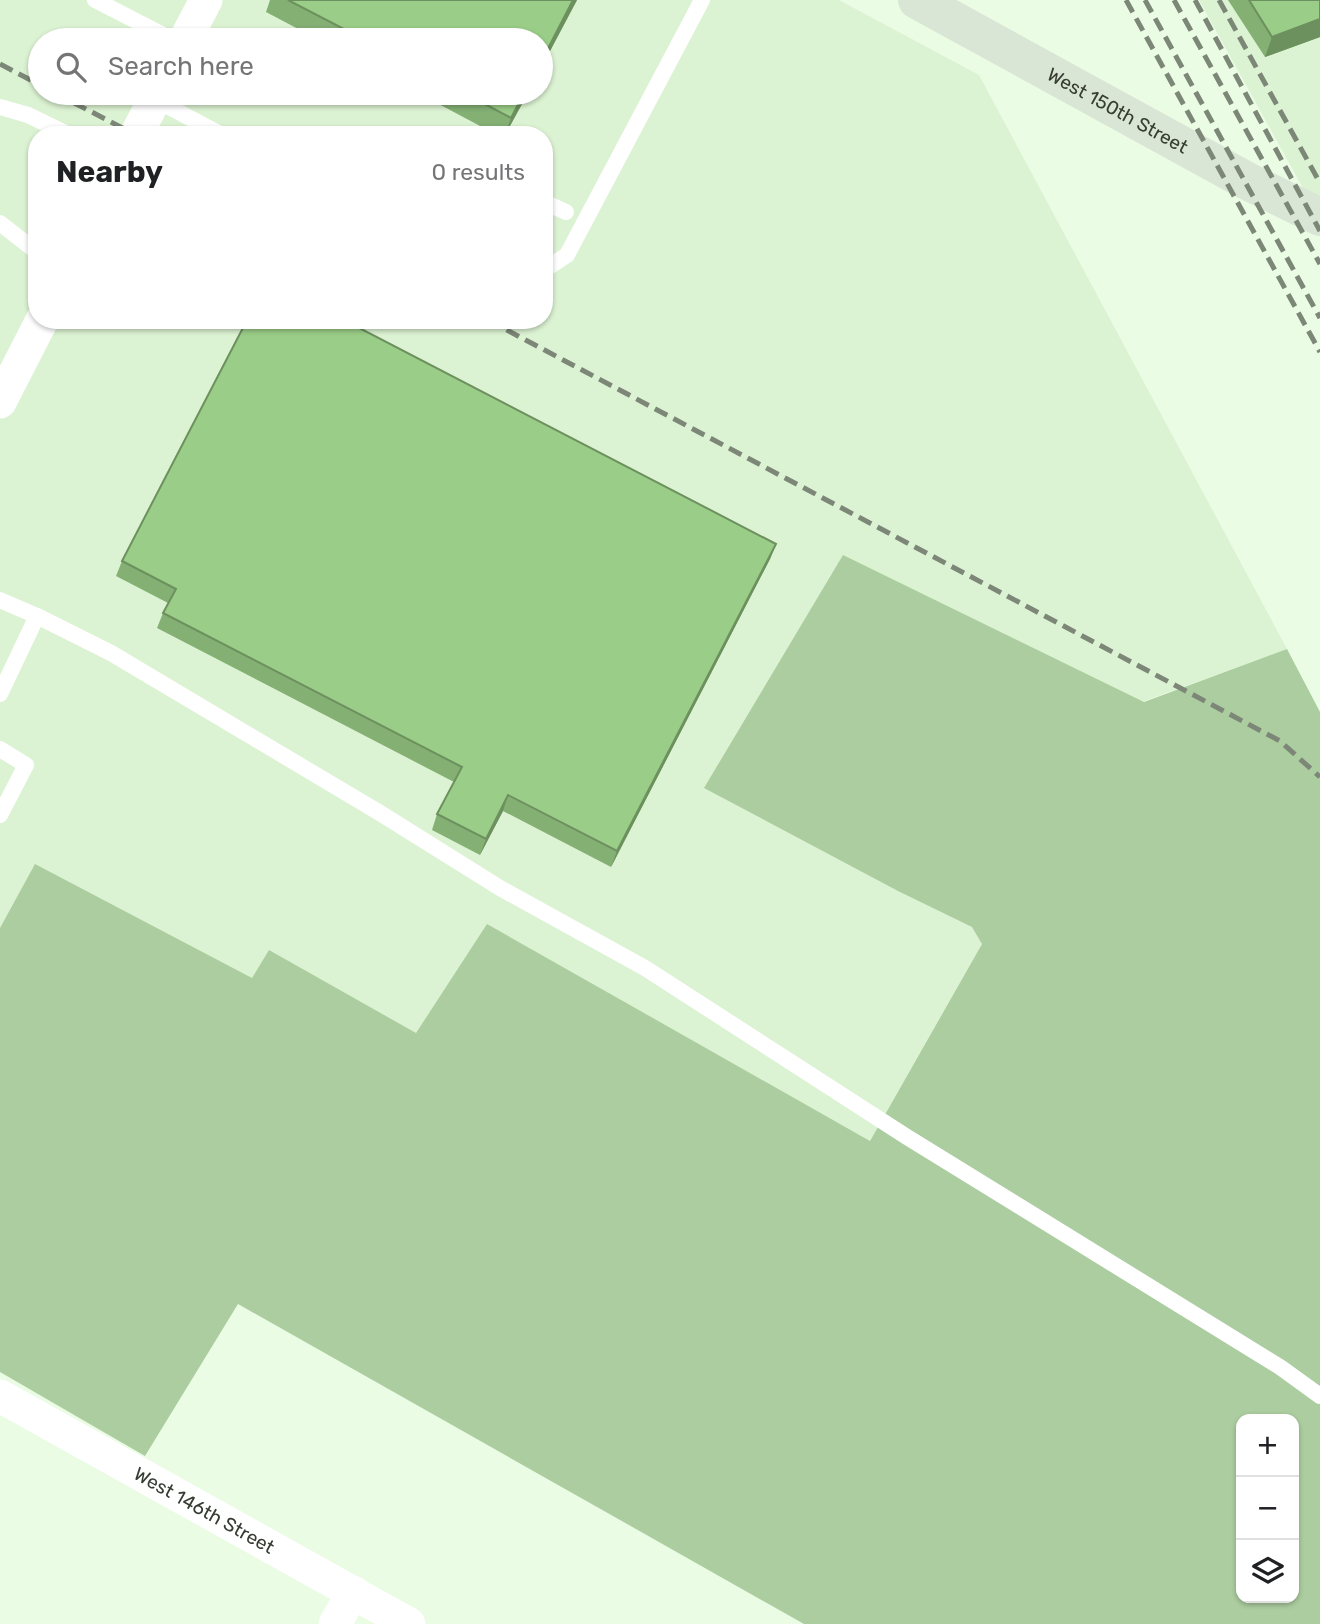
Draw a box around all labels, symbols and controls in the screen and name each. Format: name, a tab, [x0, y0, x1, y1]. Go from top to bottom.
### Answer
search box	[28, 28, 553, 105]
icon: search	[52, 48, 90, 86]
text: Search here	[108, 51, 254, 82]
street label: West 150th Street	[1043, 62, 1193, 158]
text: Nearby	[56, 154, 163, 190]
text: 0 results	[431, 158, 525, 186]
map controls	[1236, 1414, 1299, 1603]
button: +	[1236, 1414, 1299, 1477]
street label: West 146th Street	[130, 1462, 279, 1559]
button: −	[1236, 1477, 1299, 1540]
button: layers	[1236, 1540, 1299, 1603]

